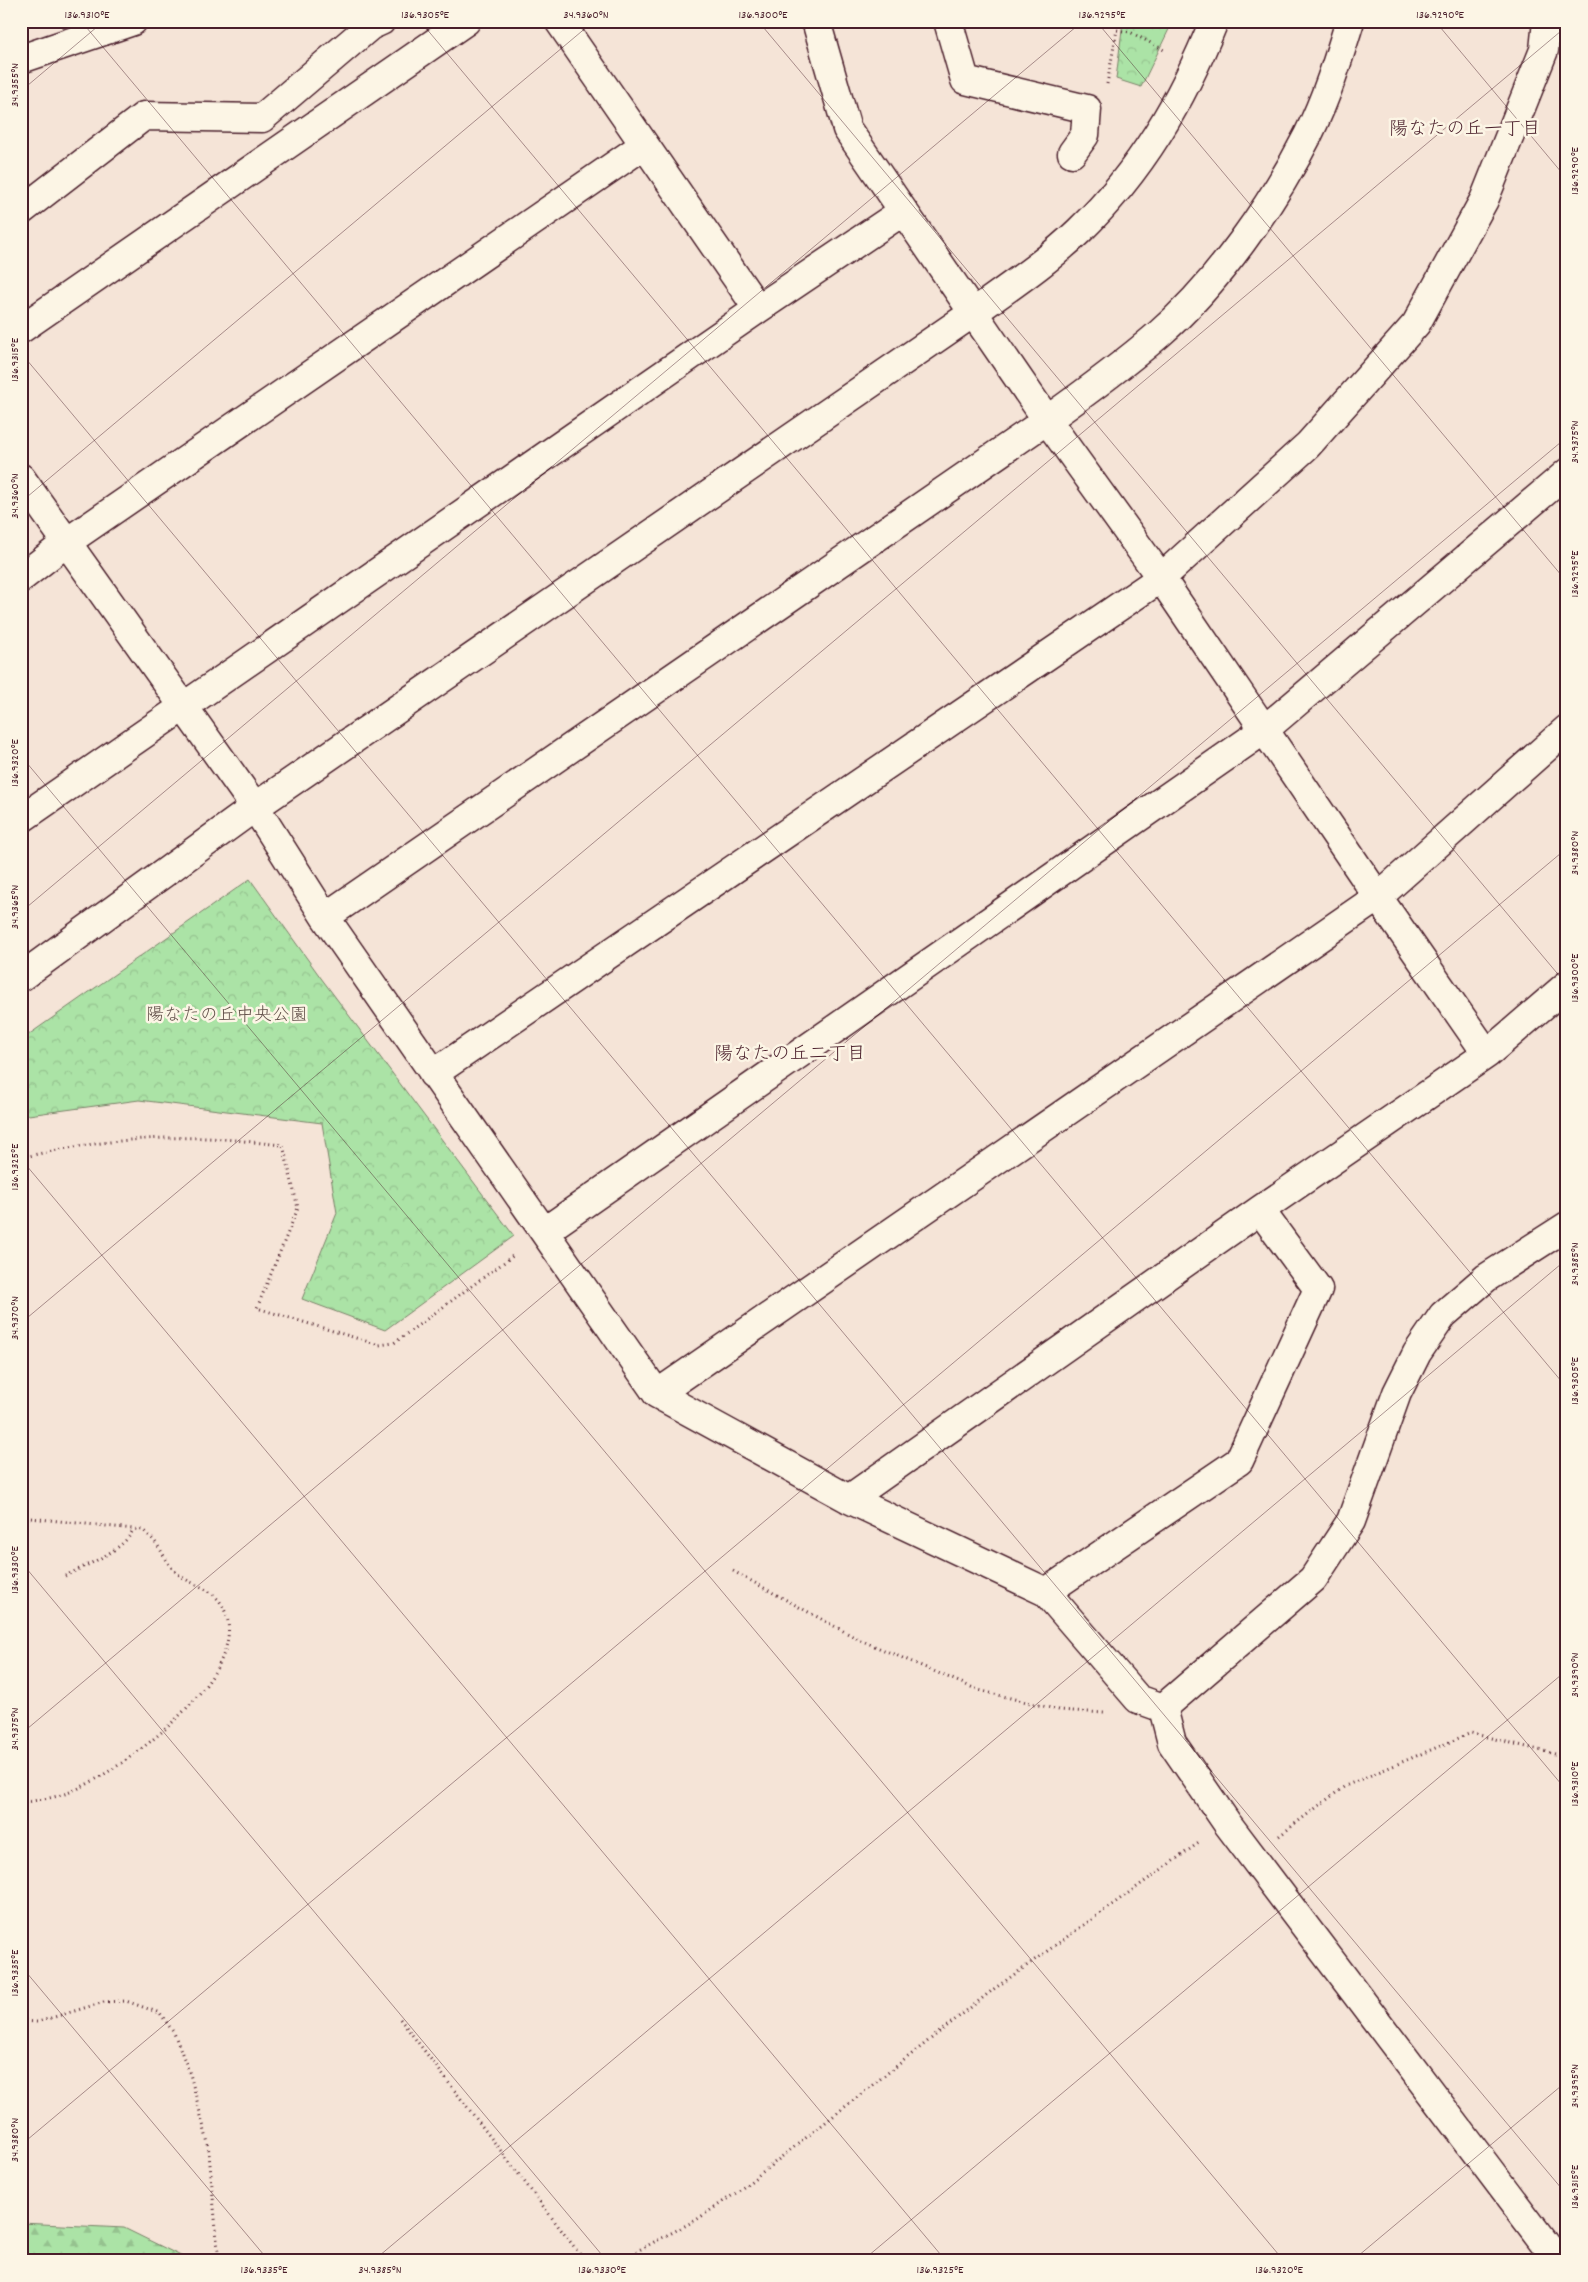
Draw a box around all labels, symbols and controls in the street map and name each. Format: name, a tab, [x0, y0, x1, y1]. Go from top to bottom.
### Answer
text: 136.9310°E	[64, 7, 110, 24]
text: 136.9305°E	[401, 7, 450, 24]
text: 34.9360°N	[563, 7, 609, 24]
text: 136.9300°E	[738, 7, 788, 24]
text: 136.9295°E	[1079, 7, 1126, 24]
text: 136.9290°E	[1416, 7, 1465, 24]
text: 34.9355°N	[7, 63, 24, 107]
district label: 陽なたの丘一丁目	[1389, 117, 1541, 144]
text: 136.9290°E	[1567, 146, 1584, 195]
text: 136.9315°E	[7, 337, 24, 382]
text: 34.9375°N	[1567, 420, 1584, 464]
text: 34.9360°N	[7, 473, 24, 519]
text: 136.9295°E	[1567, 550, 1584, 597]
text: 136.9320°E	[7, 739, 24, 787]
text: 34.9380°N	[1567, 831, 1584, 875]
text: 34.9365°N	[7, 885, 24, 929]
text: 136.9300°E	[1567, 953, 1584, 1003]
park label: 陽なたの丘中央公園	[146, 1004, 308, 1029]
district label: 陽なたの丘二丁目	[714, 1042, 866, 1069]
text: 136.9325°E	[7, 1143, 24, 1190]
text: 34.9385°N	[1567, 1242, 1584, 1286]
text: 34.9370°N	[7, 1296, 24, 1340]
text: 136.9305°E	[1567, 1356, 1584, 1405]
text: 136.9330°E	[7, 1546, 24, 1594]
text: 34.9390°N	[1567, 1652, 1584, 1697]
text: 34.9375°N	[7, 1707, 24, 1751]
text: 136.9310°E	[1567, 1761, 1584, 1807]
text: 136.9335°E	[7, 1949, 24, 1996]
text: 34.9395°N	[1567, 2064, 1584, 2108]
text: 34.9380°N	[7, 2118, 24, 2162]
text: 136.9315°E	[1567, 2164, 1584, 2209]
text: 136.9335°E	[241, 2262, 288, 2279]
text: 34.9385°N	[358, 2262, 402, 2279]
text: 136.9330°E	[578, 2262, 626, 2279]
text: 136.9325°E	[917, 2262, 964, 2279]
text: 136.9320°E	[1255, 2262, 1303, 2279]

